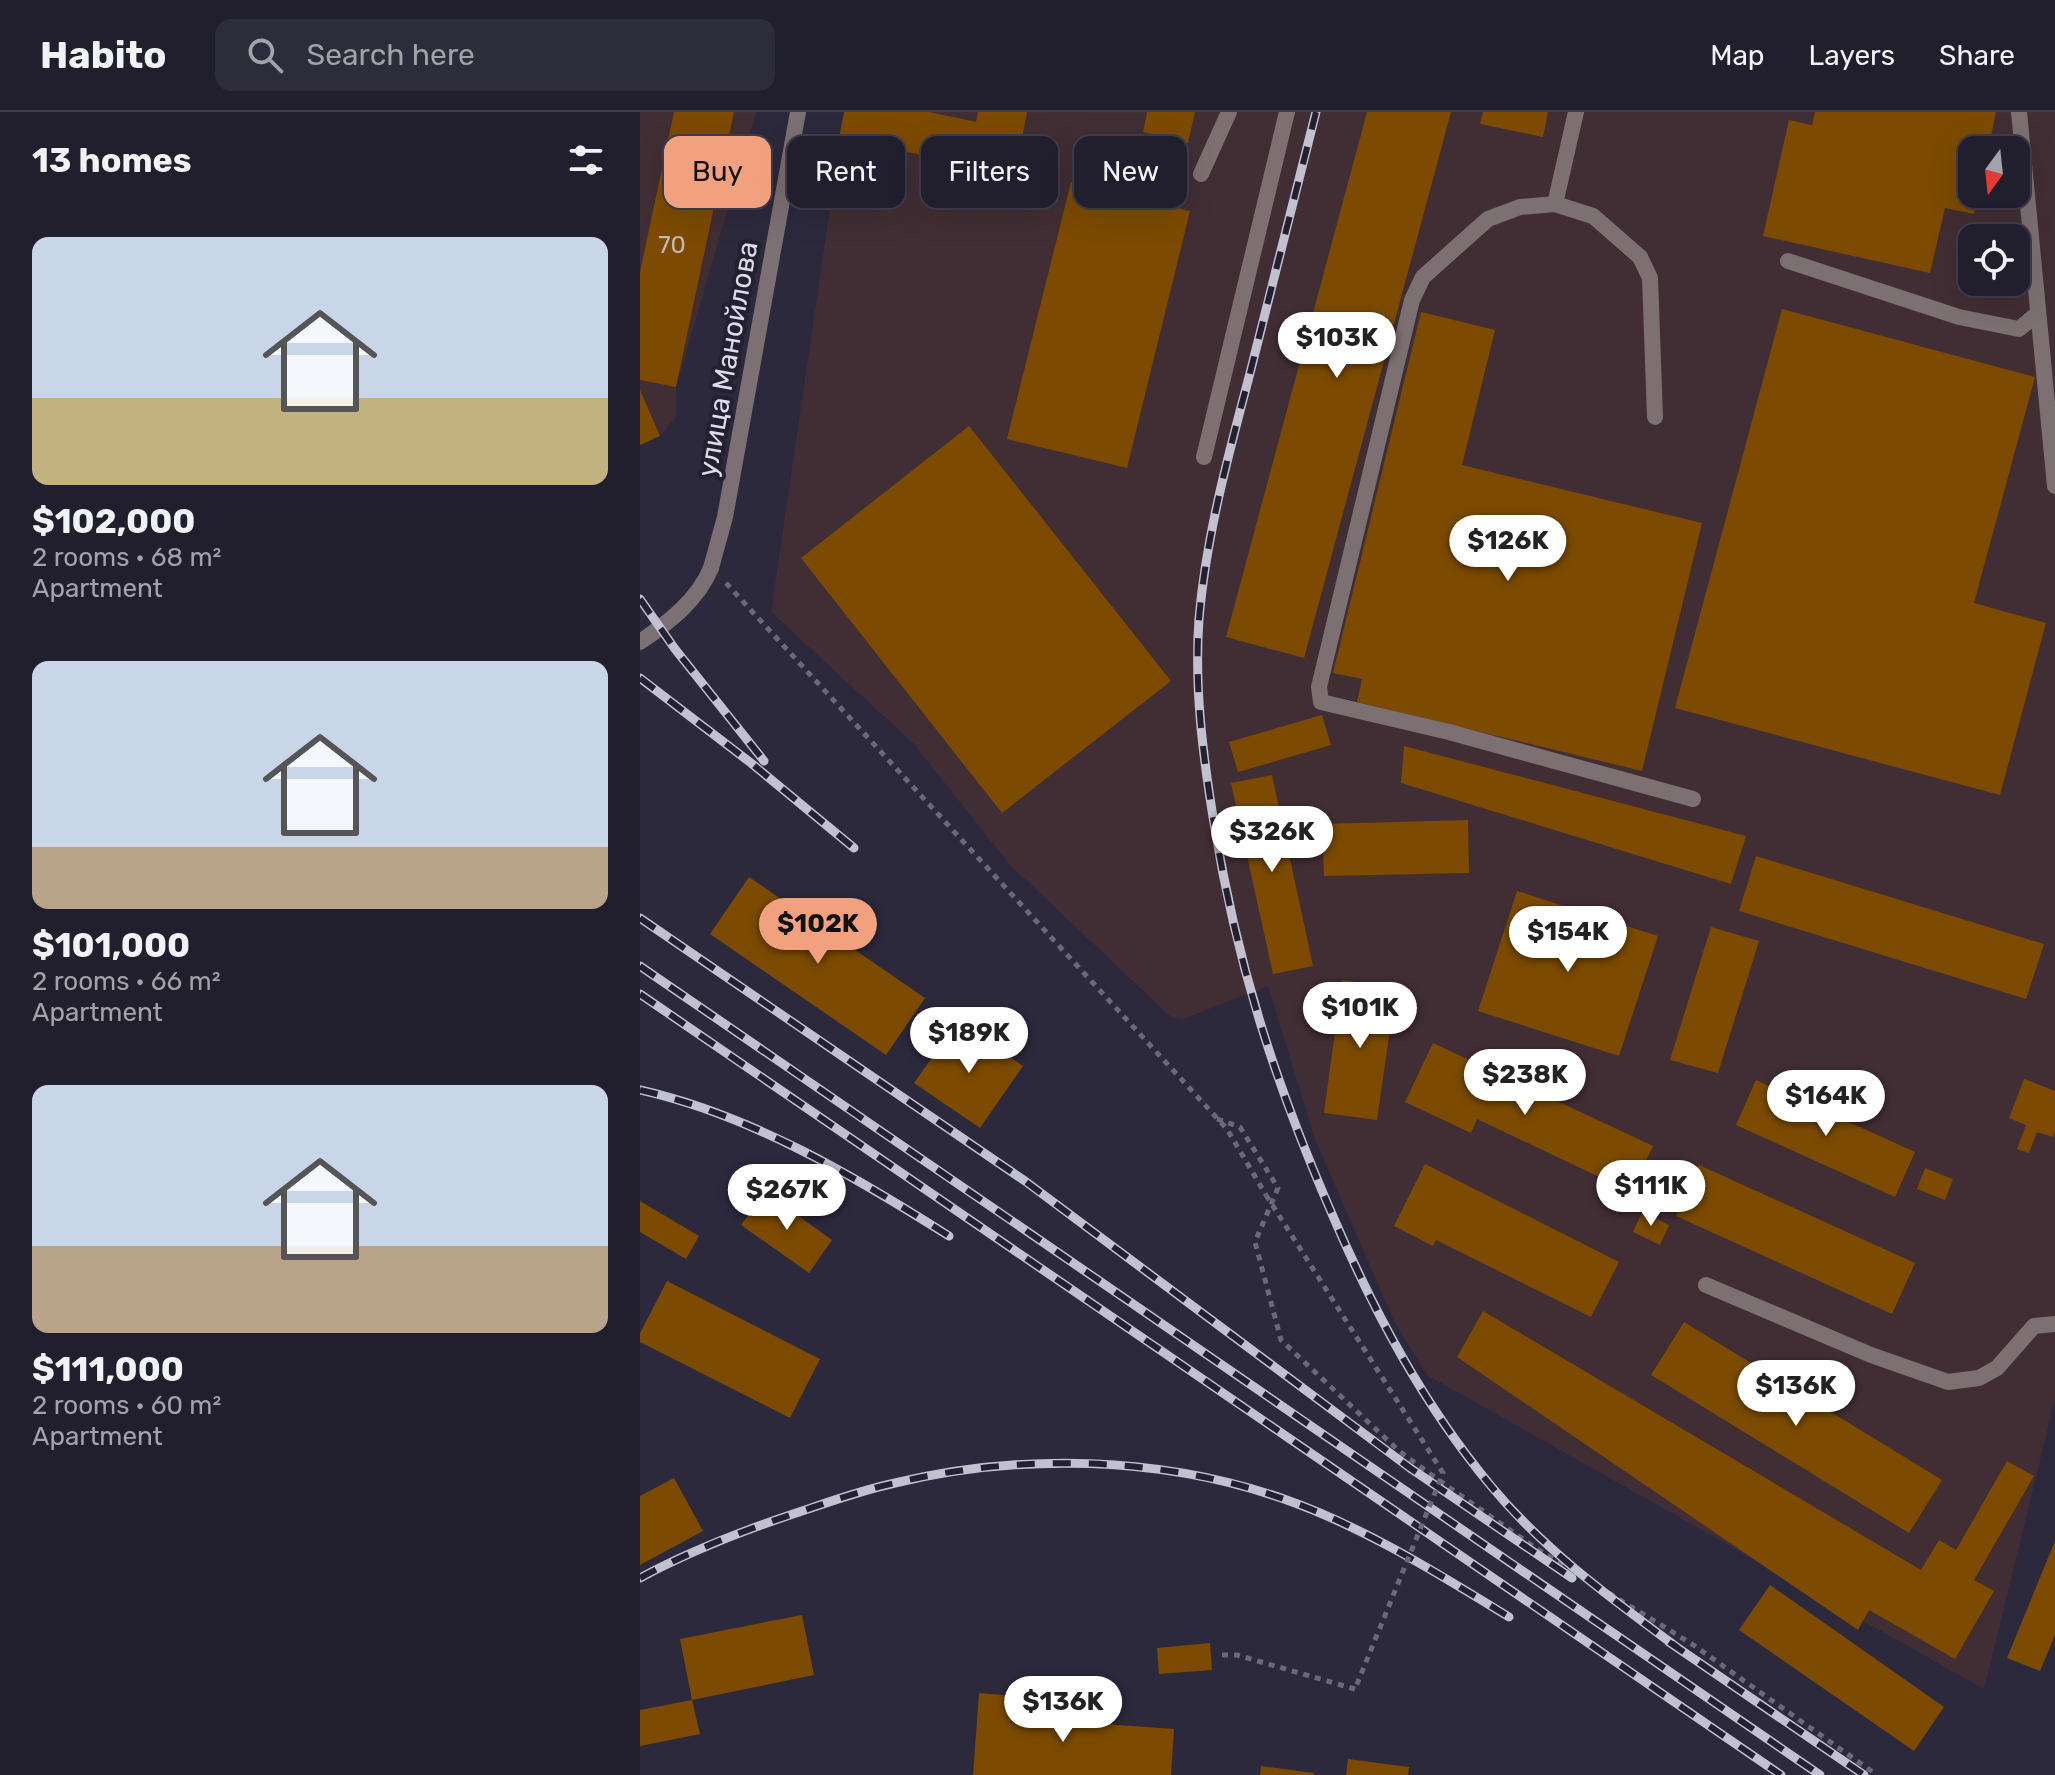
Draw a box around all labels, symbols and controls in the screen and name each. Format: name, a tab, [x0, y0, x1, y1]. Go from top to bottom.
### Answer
search box	[215, 19, 775, 91]
text: Habito	[40, 32, 167, 78]
icon: search	[243, 33, 287, 77]
text: Search here	[307, 37, 475, 73]
text: Map	[1710, 39, 1765, 72]
text: Layers	[1809, 39, 1895, 72]
text: Share	[1939, 39, 2015, 72]
chip: Buy	[664, 136, 771, 208]
chip: Rent	[787, 136, 905, 208]
chip: Filters	[921, 136, 1058, 208]
chip: New	[1074, 136, 1187, 208]
north arrow	[1958, 136, 2030, 208]
map controls	[1958, 136, 2030, 296]
icon: filters	[564, 138, 608, 182]
text: 13 homes	[32, 140, 192, 181]
button: locate	[1958, 224, 2030, 296]
house number: 70	[658, 231, 686, 259]
street label: улица Манойлова	[691, 239, 764, 480]
icon: home	[248, 289, 392, 433]
pin: $103K	[1281, 312, 1393, 380]
text: $103K	[1296, 322, 1378, 353]
text: $102,000	[32, 501, 195, 542]
pin: $126K	[1452, 515, 1564, 583]
text: $126K	[1467, 525, 1549, 556]
text: 2 rooms · 68 m²	[32, 542, 221, 573]
text: Apartment	[32, 573, 163, 604]
icon: home	[248, 713, 392, 857]
pin: $326K	[1216, 806, 1328, 874]
text: $326K	[1229, 816, 1315, 847]
pin: $102K	[762, 898, 874, 966]
pin: $154K	[1512, 906, 1624, 974]
text: $102K	[777, 908, 859, 939]
text: $154K	[1527, 916, 1609, 947]
text: $101,000	[32, 925, 190, 966]
text: 2 rooms · 66 m²	[32, 966, 221, 997]
pin: $101K	[1304, 982, 1416, 1050]
text: $101K	[1321, 992, 1399, 1023]
text: Apartment	[32, 997, 163, 1028]
pin: $189K	[913, 1007, 1025, 1075]
text: $189K	[928, 1017, 1010, 1048]
pin: $238K	[1469, 1049, 1581, 1117]
text: $238K	[1482, 1059, 1568, 1090]
pin: $164K	[1770, 1070, 1882, 1138]
text: $164K	[1785, 1080, 1867, 1111]
icon: home	[248, 1137, 392, 1281]
pin: $111K	[1595, 1160, 1707, 1228]
pin: $267K	[731, 1164, 843, 1232]
text: $111K	[1614, 1170, 1688, 1201]
text: $267K	[746, 1174, 828, 1205]
text: $111,000	[32, 1349, 184, 1390]
pin: $136K	[1740, 1360, 1852, 1428]
text: $136K	[1755, 1370, 1837, 1401]
text: 2 rooms · 60 m²	[32, 1390, 221, 1421]
text: Apartment	[32, 1421, 163, 1452]
pin: $136K	[1007, 1676, 1119, 1744]
text: $136K	[1022, 1686, 1104, 1717]

